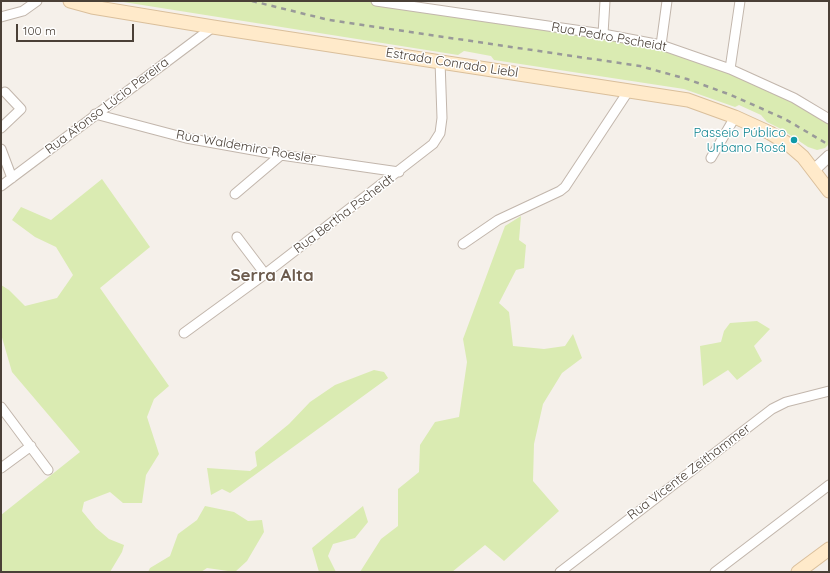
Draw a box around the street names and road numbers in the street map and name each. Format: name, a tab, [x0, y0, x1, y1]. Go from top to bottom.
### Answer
street label: Rua Pedro Pscheidt	[550, 19, 668, 55]
street label: Estrada Conrado Liebl	[385, 45, 519, 81]
street label: Rua Afonso Lúcio Pereira	[42, 54, 172, 158]
street label: Rua Waldemiro Roesler	[175, 127, 317, 167]
street label: Rua Bertha Pscheidt	[291, 171, 397, 257]
street label: Rua Vicente Zeithammer	[624, 421, 754, 523]

